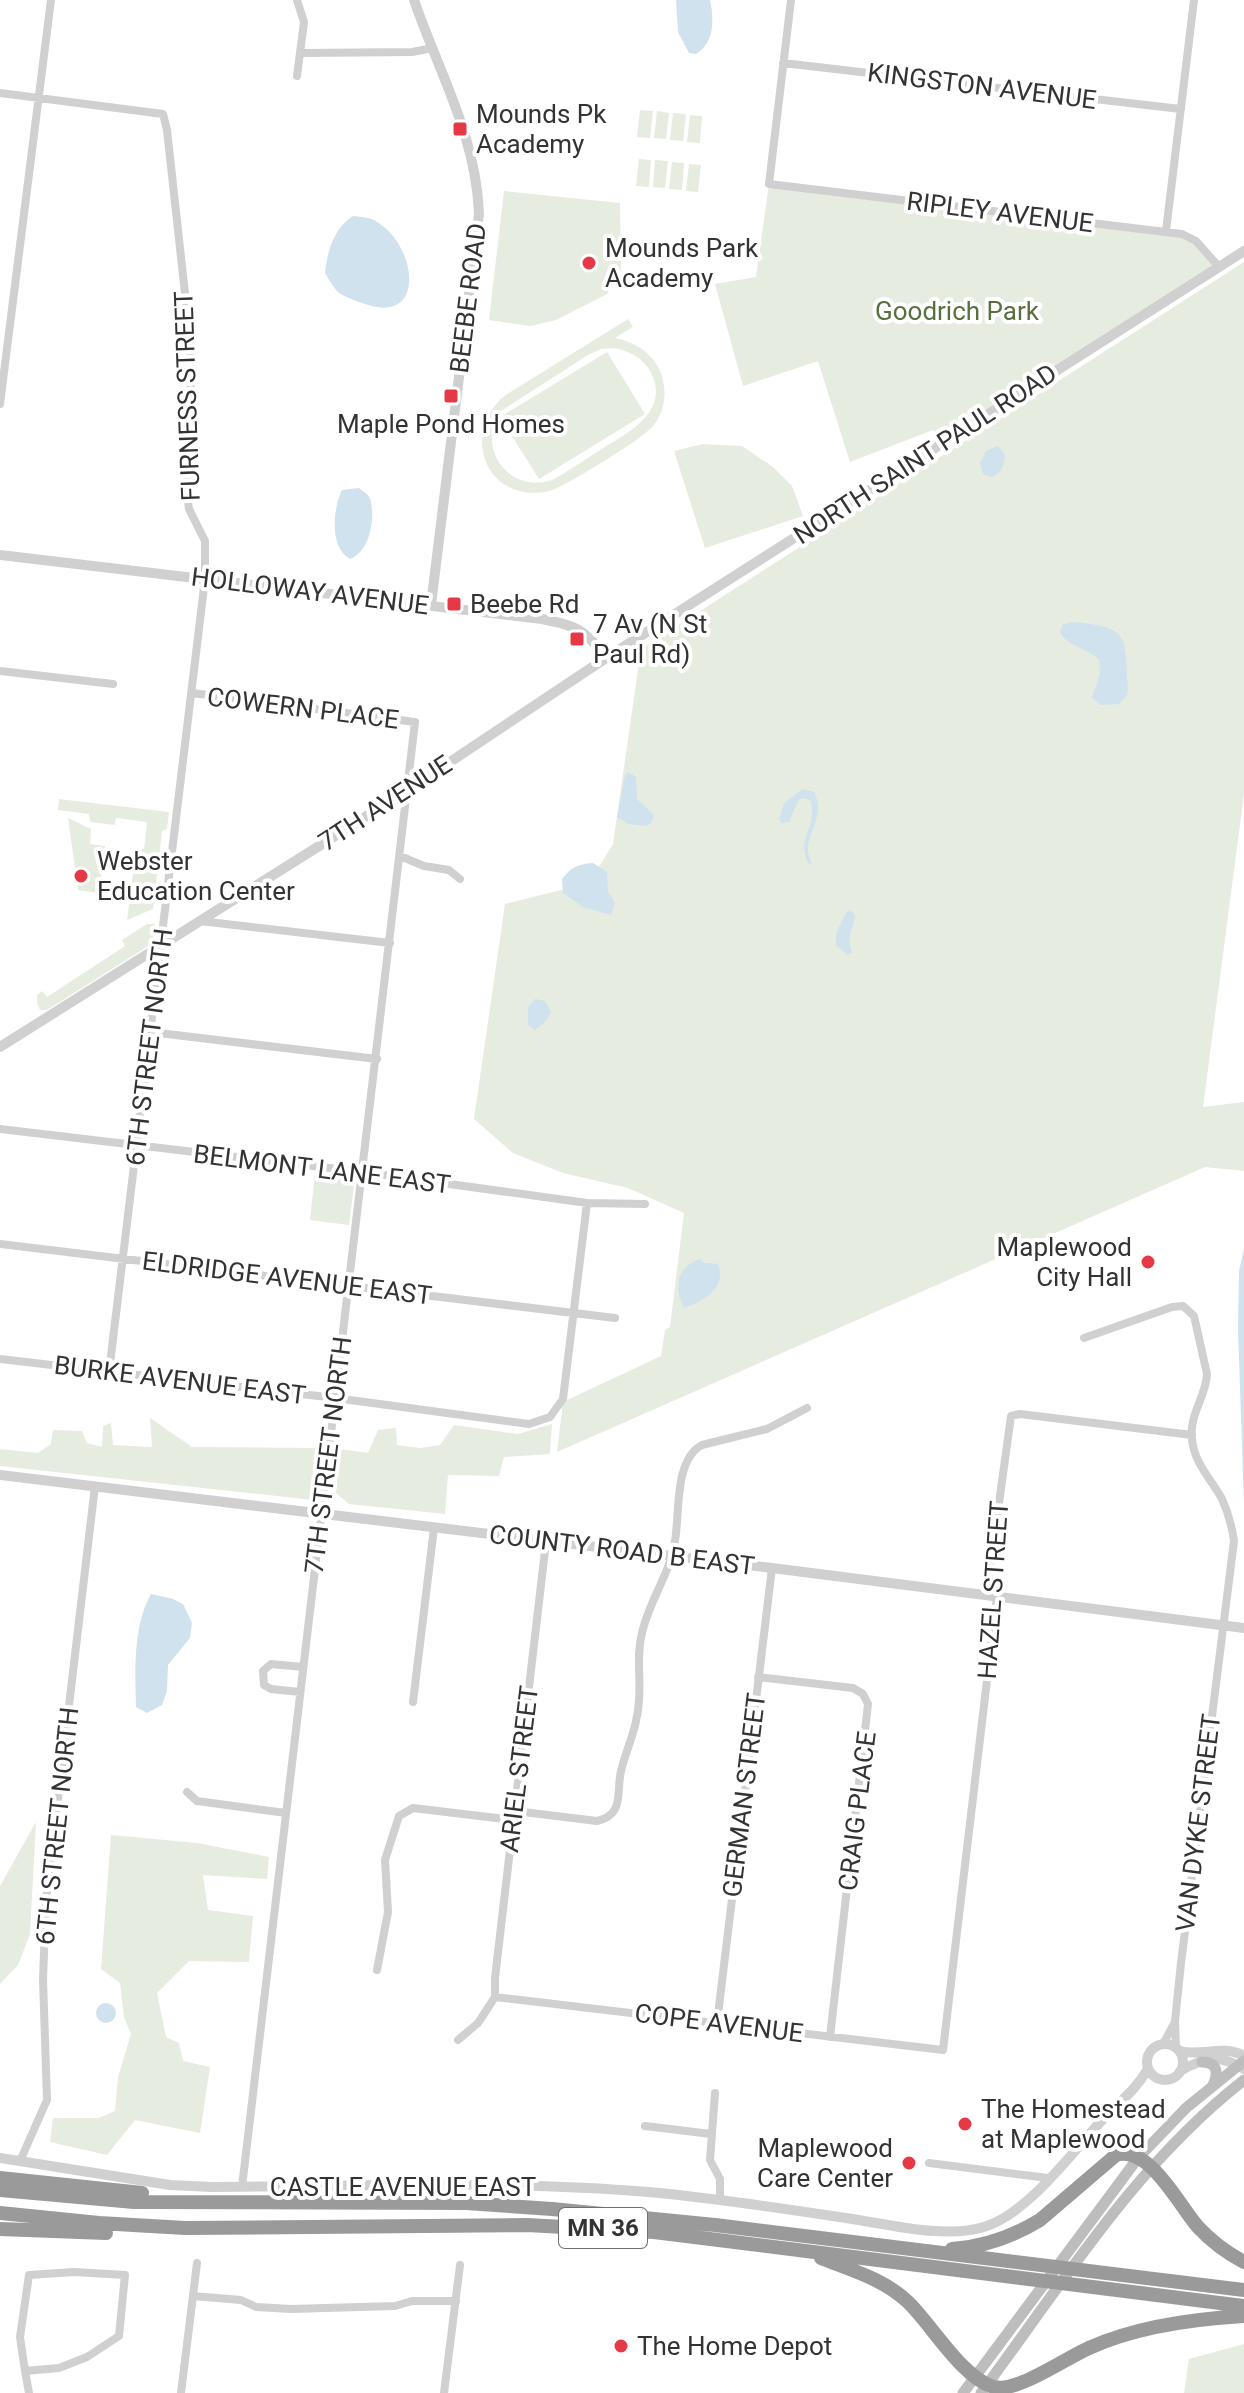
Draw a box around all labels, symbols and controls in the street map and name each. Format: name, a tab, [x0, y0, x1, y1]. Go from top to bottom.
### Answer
street label: KINGSTON AVENUE	[866, 57, 1098, 115]
place label: Mounds Pk Academy	[476, 99, 607, 159]
marker: Mounds Pk Academy	[451, 120, 469, 138]
street label: RIPLEY AVENUE	[905, 186, 1095, 238]
street label: BEEBE ROAD	[444, 221, 492, 375]
place label: Mounds Park Academy	[605, 233, 759, 293]
marker: Mounds Park Academy	[580, 254, 598, 272]
street label: FURNESS STREET	[168, 290, 206, 502]
park label: Goodrich Park	[875, 296, 1040, 326]
street label: NORTH SAINT PAUL ROAD	[788, 358, 1062, 550]
marker: Maple Pond Homes	[442, 387, 460, 405]
place label: Maple Pond Homes	[337, 409, 565, 439]
street label: HOLLOWAY AVENUE	[189, 562, 431, 620]
place label: Beebe Rd	[470, 589, 579, 619]
marker: Beebe Rd	[445, 595, 463, 613]
place label: 7 Av (N St Paul Rd)	[593, 609, 707, 669]
marker: 7 Av (N St Paul Rd)	[568, 630, 586, 648]
street label: COWERN PLACE	[205, 681, 401, 735]
street label: 7TH AVENUE	[313, 749, 457, 857]
place label: Webster Education Center	[97, 846, 295, 906]
marker: Webster Education Center	[72, 867, 90, 885]
street label: 6TH STREET NORTH	[120, 927, 178, 1167]
street label: BELMONT LANE EAST	[192, 1138, 452, 1200]
place label: Maplewood City Hall	[997, 1232, 1132, 1292]
street label: ELDRIDGE AVENUE EAST	[141, 1245, 433, 1311]
marker: Maplewood City Hall	[1139, 1253, 1157, 1271]
street label: 7TH STREET NORTH	[299, 1335, 357, 1575]
street label: BURKE AVENUE EAST	[53, 1350, 307, 1410]
street label: HAZEL STREET	[972, 1500, 1014, 1680]
street label: COUNTY ROAD B EAST	[488, 1519, 756, 1581]
street label: ARIEL STREET	[494, 1684, 544, 1854]
street label: GERMAN STREET	[717, 1691, 771, 1899]
street label: 6TH STREET NORTH	[30, 1706, 84, 1946]
street label: VAN DYKE STREET	[1170, 1712, 1226, 1934]
street label: CRAIG PLACE	[832, 1730, 882, 1892]
street label: COPE AVENUE	[633, 1998, 805, 2048]
place label: The Homestead at Maplewood	[981, 2094, 1166, 2154]
marker: The Homestead at Maplewood	[956, 2115, 974, 2133]
place label: Maplewood Care Center	[757, 2133, 893, 2193]
marker: Maplewood Care Center	[900, 2154, 918, 2172]
street label: CASTLE AVENUE EAST	[270, 2172, 536, 2202]
road number: MN 36	[559, 2208, 647, 2248]
place label: The Home Depot	[637, 2331, 832, 2361]
marker: The Home Depot	[612, 2337, 630, 2355]

